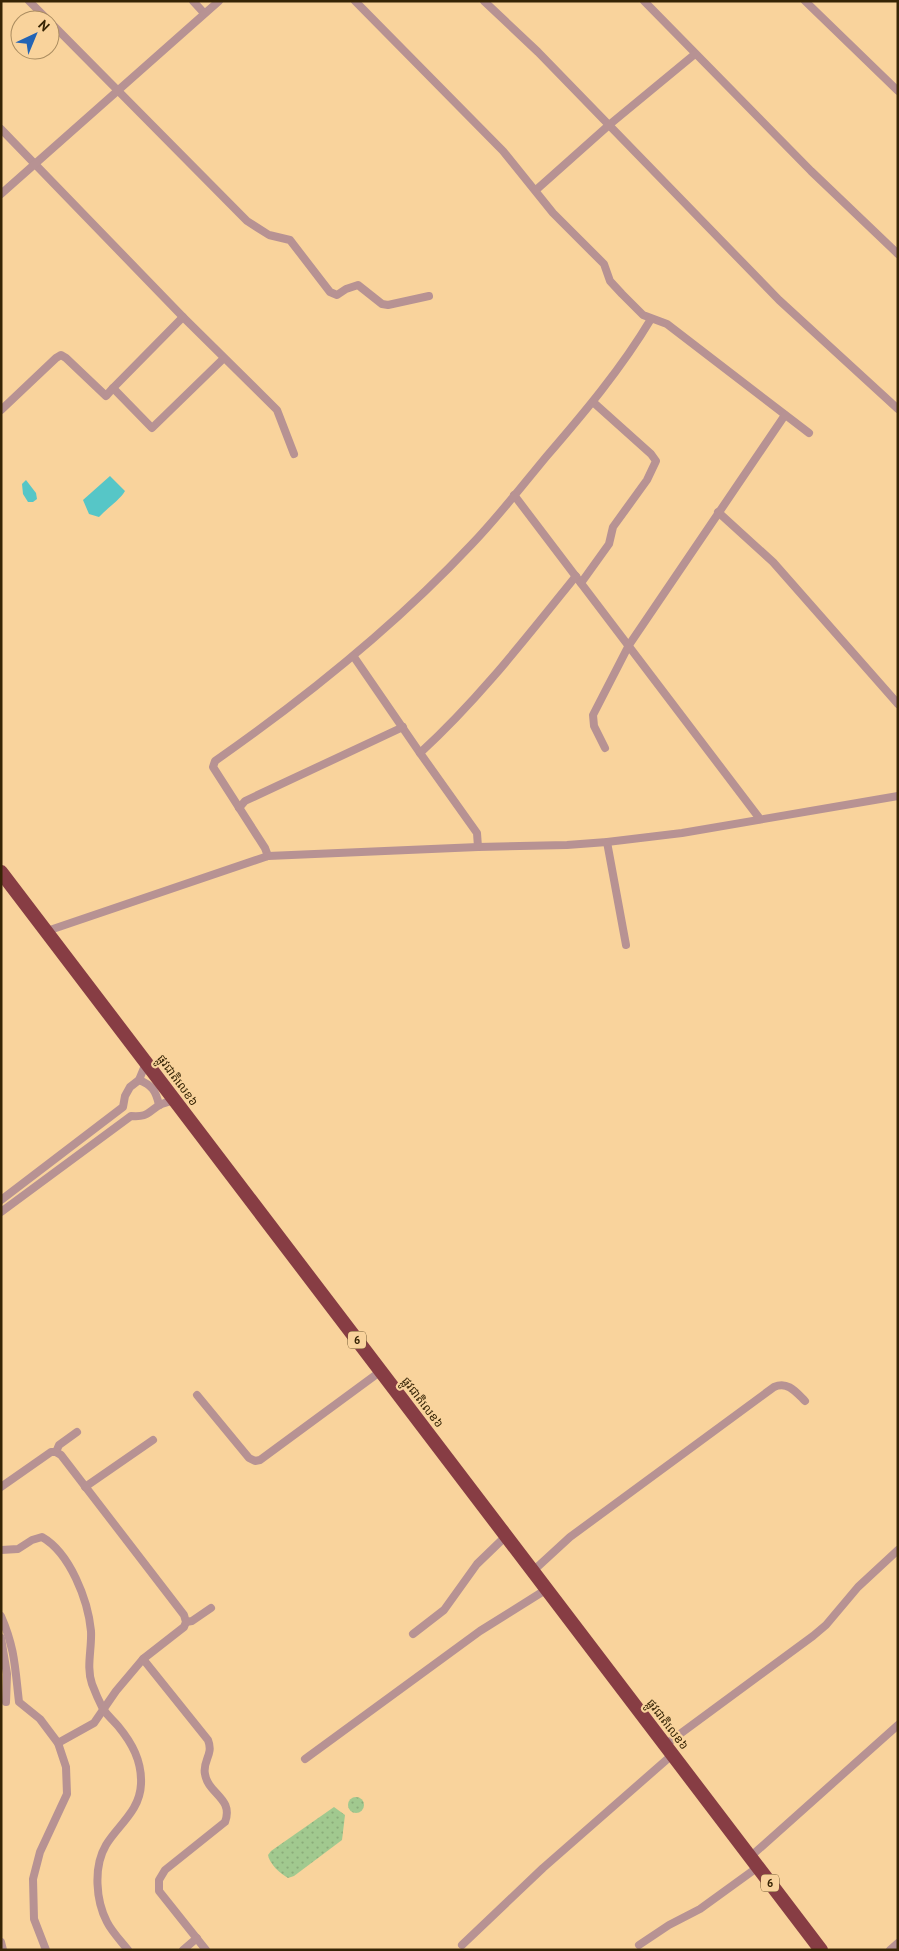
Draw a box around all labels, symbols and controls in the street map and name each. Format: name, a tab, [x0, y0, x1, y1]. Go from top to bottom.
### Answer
north arrow	[10, 10, 60, 60]
text: N	[34, 16, 54, 35]
street label: ផ្លូវជាតិលេខ៦	[151, 1051, 202, 1111]
road number: 6	[348, 1332, 366, 1348]
street label: ផ្លូវជាតិលេខ៦	[396, 1374, 447, 1433]
street label: ផ្លូវជាតិលេខ៦	[641, 1696, 692, 1755]
road number: 6	[761, 1875, 779, 1892]

